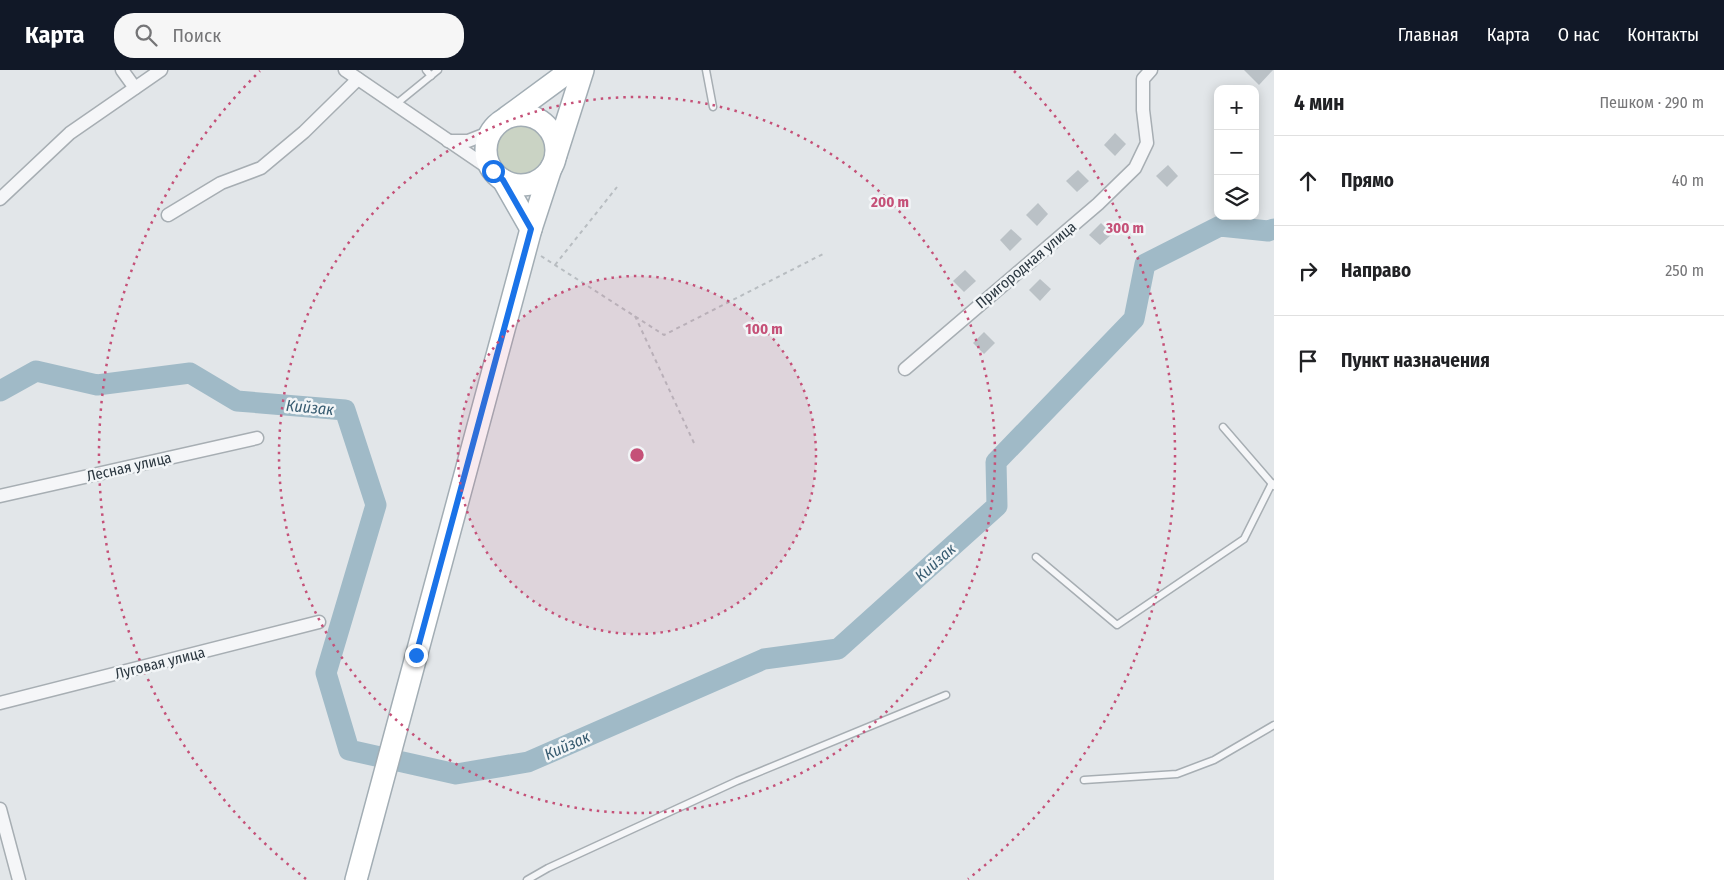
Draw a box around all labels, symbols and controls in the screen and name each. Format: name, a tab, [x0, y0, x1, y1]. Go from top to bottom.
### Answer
search box	[114, 13, 464, 58]
text: Карта	[25, 21, 84, 49]
icon: search	[132, 21, 160, 49]
text: Поиск	[172, 24, 221, 47]
text: Главная	[1398, 24, 1459, 46]
text: Карта	[1487, 24, 1530, 46]
text: О нас	[1558, 24, 1599, 46]
text: Контакты	[1627, 24, 1699, 46]
map controls	[1214, 85, 1259, 220]
button: +	[1214, 85, 1259, 130]
text: 4 мин	[1294, 90, 1344, 116]
text: Пешком · 290 m	[1599, 93, 1704, 112]
button: −	[1214, 130, 1259, 175]
route start	[482, 160, 505, 183]
icon: ahead	[1294, 167, 1322, 195]
text: Прямо	[1341, 169, 1394, 192]
text: 40 m	[1672, 171, 1704, 190]
button: layers	[1214, 175, 1259, 220]
text: 200 m	[870, 193, 909, 211]
street label: Пригородная улица	[972, 218, 1080, 312]
text: 300 m	[1105, 219, 1144, 237]
icon: right	[1294, 257, 1322, 285]
text: Направо	[1341, 259, 1411, 282]
text: 250 m	[1665, 261, 1704, 280]
text: 100 m	[745, 320, 783, 338]
icon: arrive	[1294, 347, 1322, 375]
text: Пункт назначения	[1341, 349, 1490, 372]
water label: Кийзак	[285, 396, 335, 419]
centre of rings	[628, 446, 646, 464]
street label: Лесная улица	[85, 448, 173, 486]
water label: Кийзак	[911, 539, 960, 586]
street label: Луговая улица	[113, 643, 207, 683]
route end	[405, 644, 428, 667]
water label: Кийзак	[541, 727, 593, 764]

